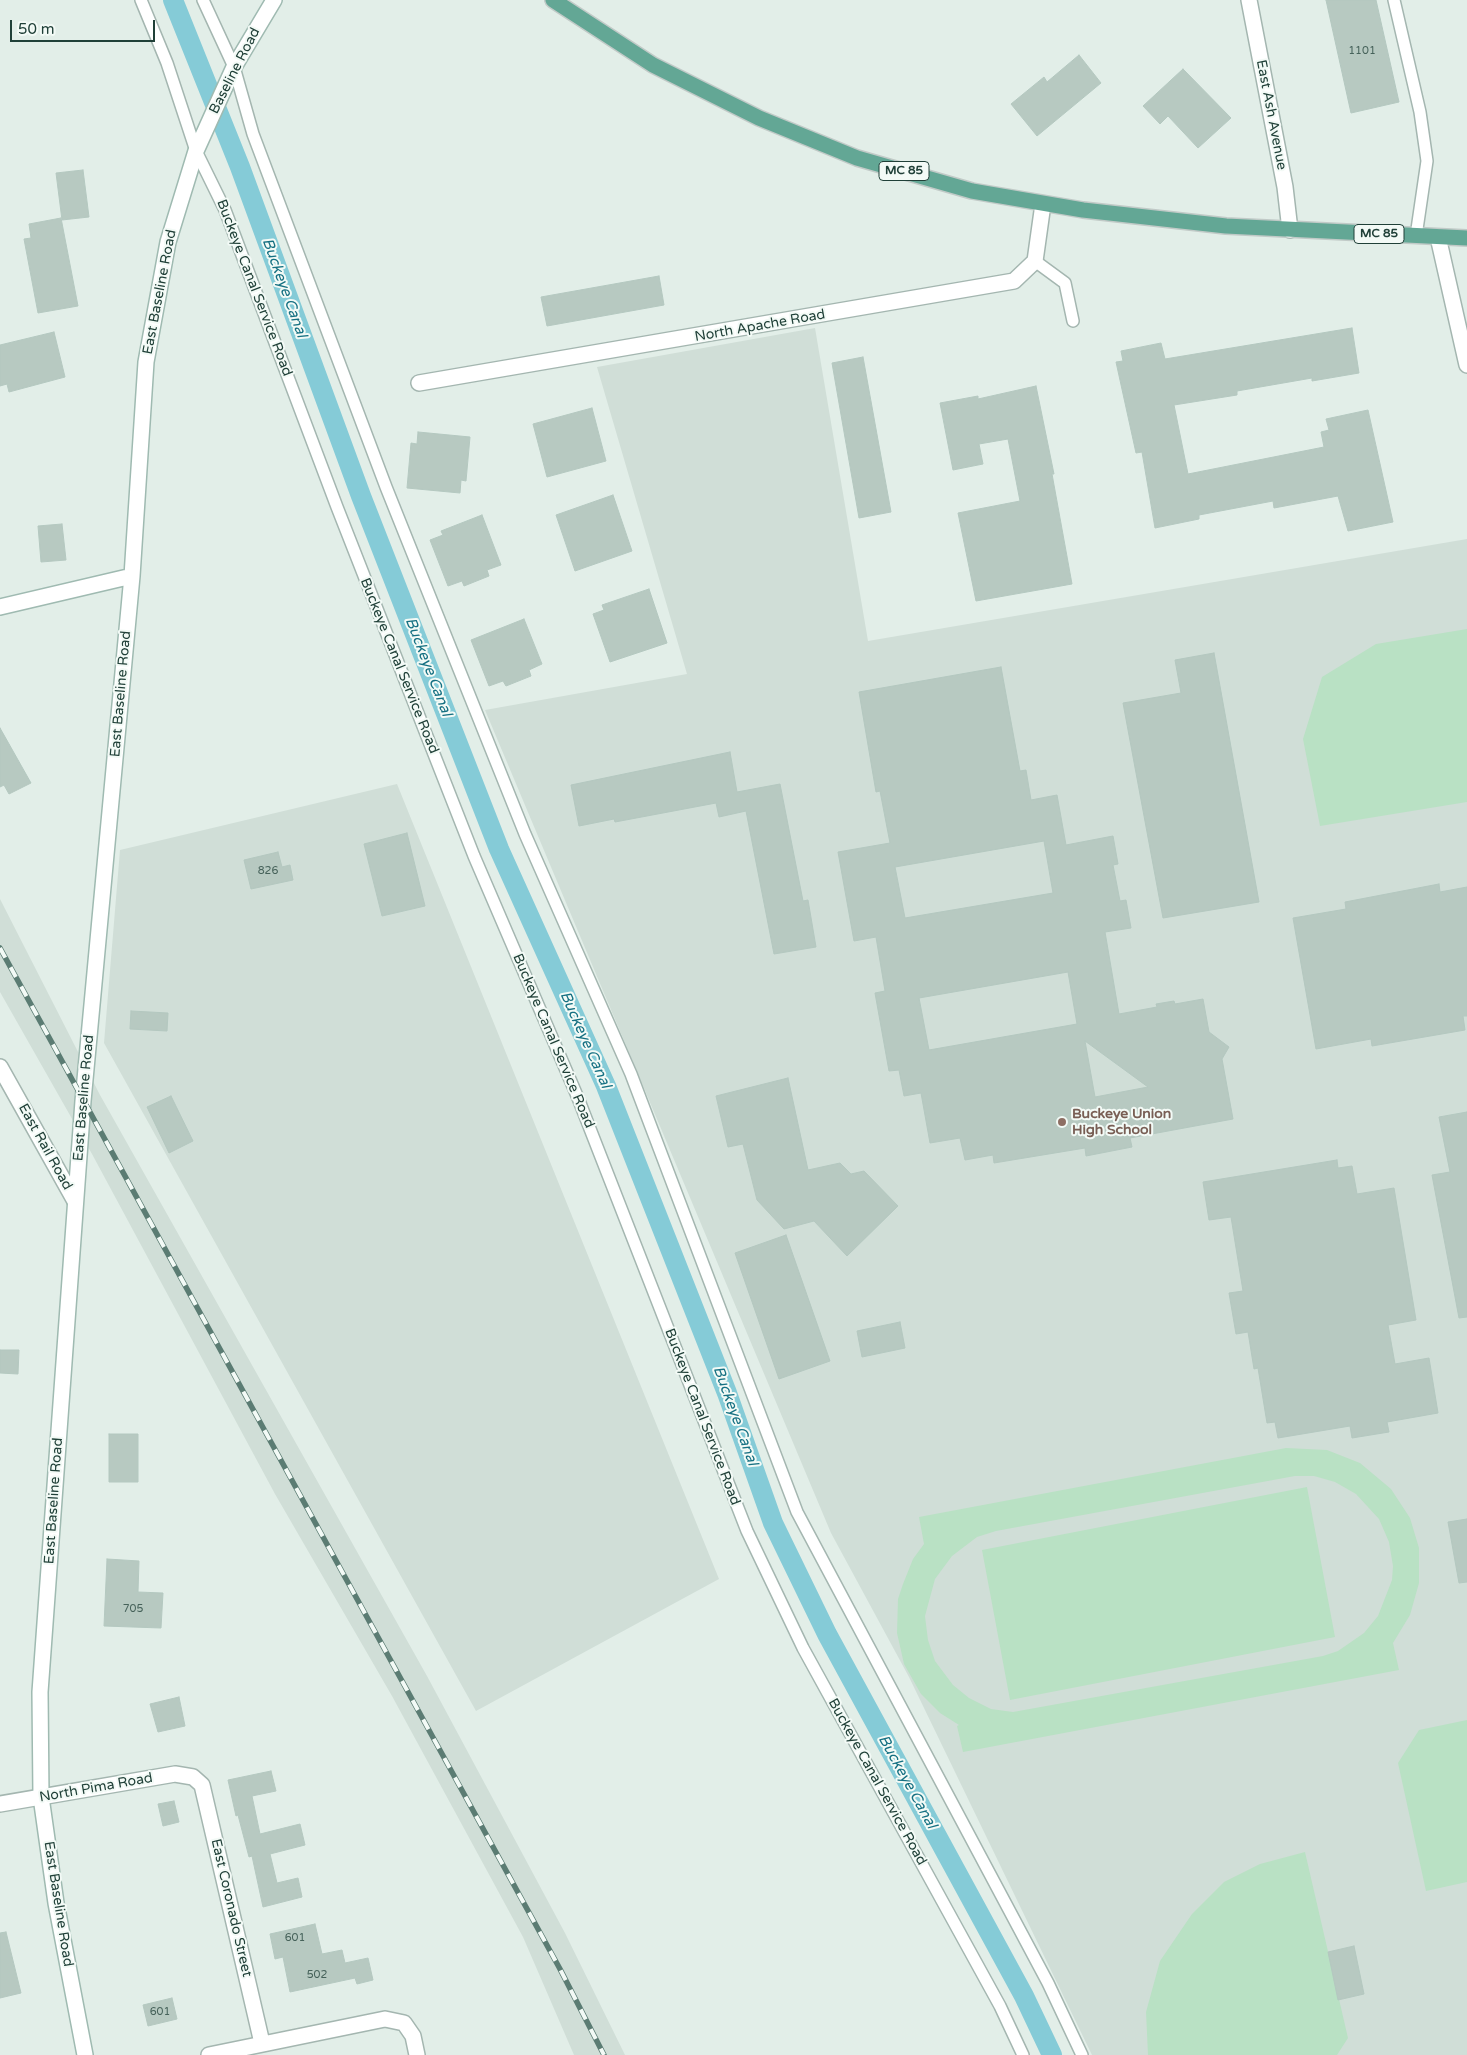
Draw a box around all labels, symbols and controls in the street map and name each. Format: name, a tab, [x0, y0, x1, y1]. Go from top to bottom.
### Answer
scale bar	[12, 10, 158, 42]
text: 50 m	[18, 20, 55, 38]
street label: Baseline Road	[206, 25, 264, 117]
house number: 1101	[1348, 44, 1376, 58]
street label: East Ash Avenue	[1252, 59, 1290, 171]
road number: MC 85	[879, 162, 929, 180]
street label: Buckeye Canal Service Road	[212, 197, 296, 379]
road number: MC 85	[1354, 224, 1404, 243]
street label: East Baseline Road	[140, 228, 180, 356]
water label: Buckeye Canal	[258, 236, 310, 340]
street label: North Apache Road	[693, 306, 827, 346]
street label: Buckeye Canal Service Road	[356, 576, 442, 756]
water label: Buckeye Canal	[401, 615, 455, 719]
street label: East Baseline Road	[107, 630, 135, 758]
house number: 826	[258, 864, 278, 878]
street label: Buckeye Canal Service Road	[509, 951, 597, 1131]
water label: Buckeye Canal	[556, 989, 614, 1091]
street label: East Baseline Road	[70, 1034, 98, 1162]
street label: East Rail Road	[14, 1101, 76, 1193]
place label: Buckeye Union High School	[1072, 1106, 1171, 1138]
marker: Buckeye Union High School	[1056, 1116, 1068, 1128]
street label: Buckeye Canal Service Road	[660, 1326, 744, 1508]
water label: Buckeye Canal	[709, 1364, 761, 1468]
street label: East Baseline Road	[41, 1437, 67, 1565]
house number: 705	[123, 1602, 143, 1616]
street label: Buckeye Canal Service Road	[824, 1696, 930, 1868]
water label: Buckeye Canal	[874, 1732, 940, 1832]
street label: North Pima Road	[38, 1770, 154, 1806]
street label: East Coronado Street	[207, 1837, 255, 1979]
street label: East Baseline Road	[40, 1840, 76, 1968]
house number: 601	[285, 1931, 305, 1945]
house number: 502	[307, 1968, 327, 1982]
house number: 601	[150, 2005, 170, 2019]

